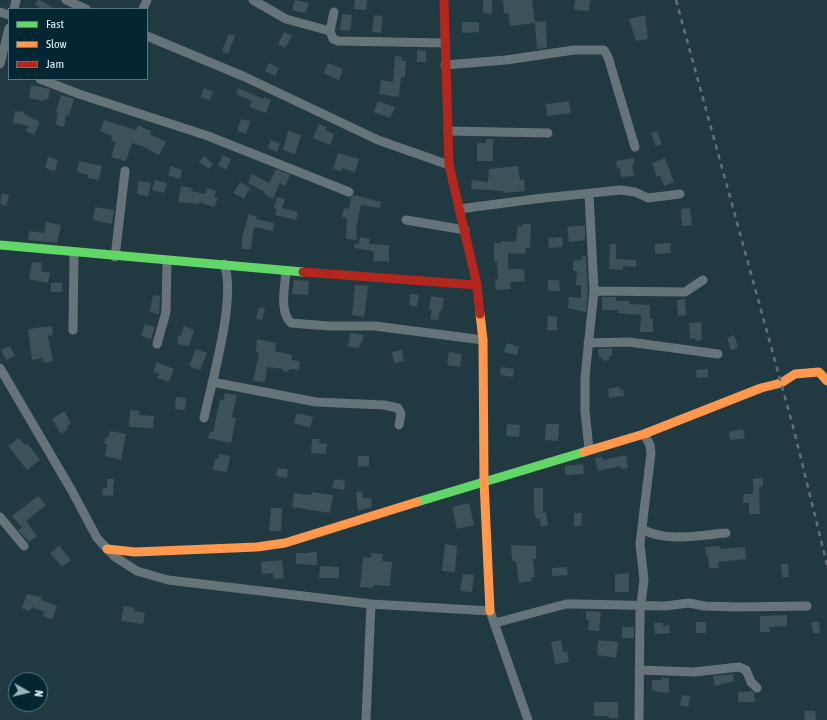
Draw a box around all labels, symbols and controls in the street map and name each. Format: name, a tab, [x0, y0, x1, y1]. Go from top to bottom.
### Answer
legend	[8, 8, 148, 80]
text: Fast	[46, 17, 64, 31]
text: Slow	[46, 37, 67, 51]
text: Jam	[46, 57, 64, 71]
north arrow	[8, 672, 48, 712]
text: N	[32, 689, 45, 698]

